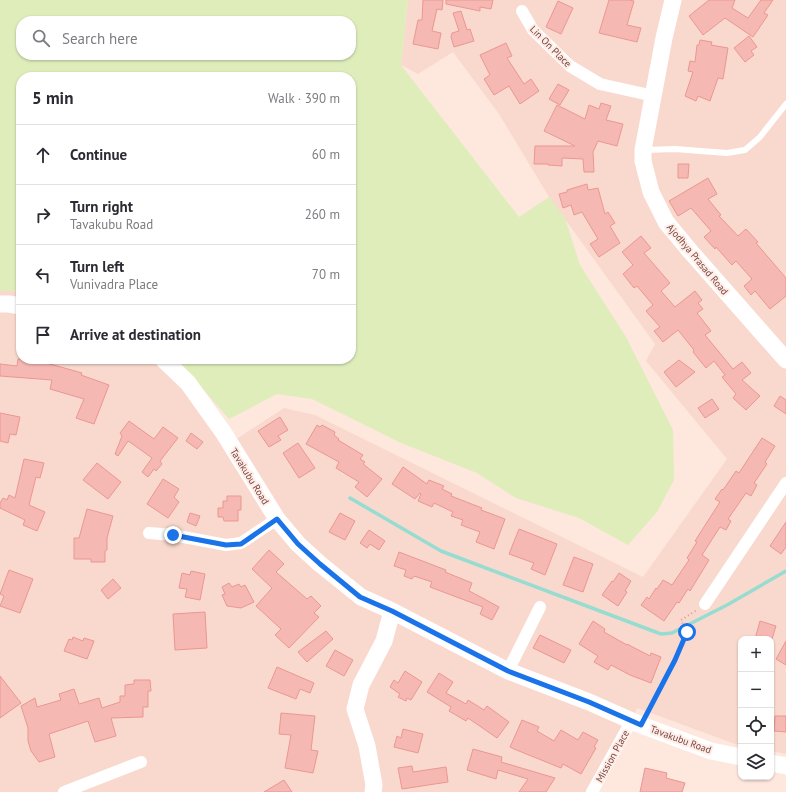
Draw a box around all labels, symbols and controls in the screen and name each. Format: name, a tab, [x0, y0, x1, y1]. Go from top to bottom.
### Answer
search box	[16, 16, 356, 60]
street label: Lin On Place	[527, 23, 574, 70]
icon: search	[30, 27, 52, 49]
text: Search here	[62, 29, 138, 48]
text: 5 min	[32, 87, 73, 109]
text: Walk · 390 m	[268, 90, 340, 107]
icon: ahead	[32, 144, 54, 166]
text: Continue	[70, 145, 127, 164]
text: 60 m	[312, 146, 340, 163]
text: Turn right	[70, 197, 133, 216]
icon: right	[32, 204, 54, 226]
text: 260 m	[305, 206, 340, 223]
text: Tavakubu Road	[70, 216, 153, 233]
street label: Ajodhya Prasad Road	[664, 221, 731, 298]
text: Turn left	[70, 257, 124, 276]
icon: left	[32, 264, 54, 286]
text: 70 m	[312, 266, 340, 283]
text: Vunivadra Place	[70, 276, 158, 293]
icon: arrive	[32, 324, 54, 346]
text: Arrive at destination	[70, 325, 201, 344]
street label: Tavakubu Road	[227, 446, 272, 507]
route end	[164, 526, 182, 544]
route start	[678, 623, 696, 641]
map controls	[738, 636, 774, 780]
button: +	[738, 636, 774, 672]
button: −	[738, 672, 774, 708]
button: locate	[738, 708, 774, 744]
street label: Tavakubu Road	[649, 722, 713, 757]
street label: Mission Place	[593, 728, 632, 785]
button: layers	[738, 744, 774, 780]

